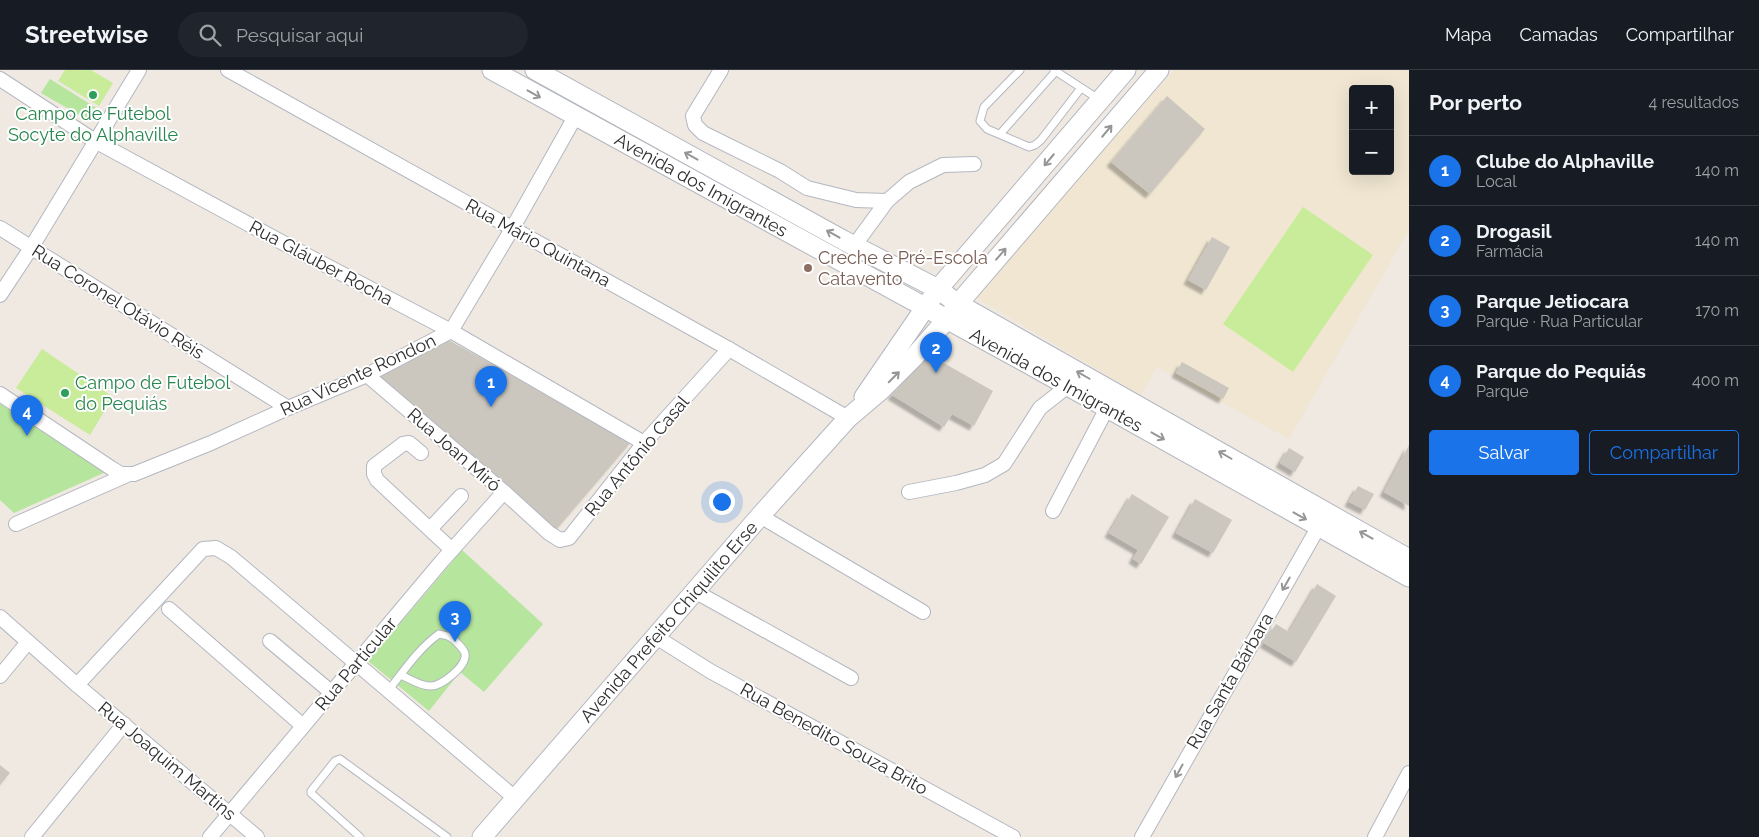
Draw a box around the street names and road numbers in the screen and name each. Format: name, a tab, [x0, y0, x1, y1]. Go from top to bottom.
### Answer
street label: Avenida dos Imigrantes	[611, 128, 792, 241]
street label: Rua Mário Quintana	[462, 194, 614, 291]
street label: Rua Gláuber Rocha	[246, 216, 397, 309]
street label: Rua Coronel Otávio Réis	[28, 240, 208, 363]
street label: Avenida dos Imigrantes	[966, 323, 1147, 436]
street label: Rua Vicente Rondon	[277, 329, 439, 420]
street label: Rua Antônio Casal	[580, 391, 693, 520]
street label: Rua Joan Miró	[403, 403, 505, 496]
street label: Avenida Prefeito Chiquilito Erse	[576, 517, 762, 726]
street label: Rua Santa Bárbara	[1182, 609, 1277, 752]
street label: Rua Particular	[310, 612, 401, 715]
street label: Rua Benedito Souza Brito	[737, 678, 932, 799]
street label: Rua Joaquim Martins	[94, 697, 241, 824]

